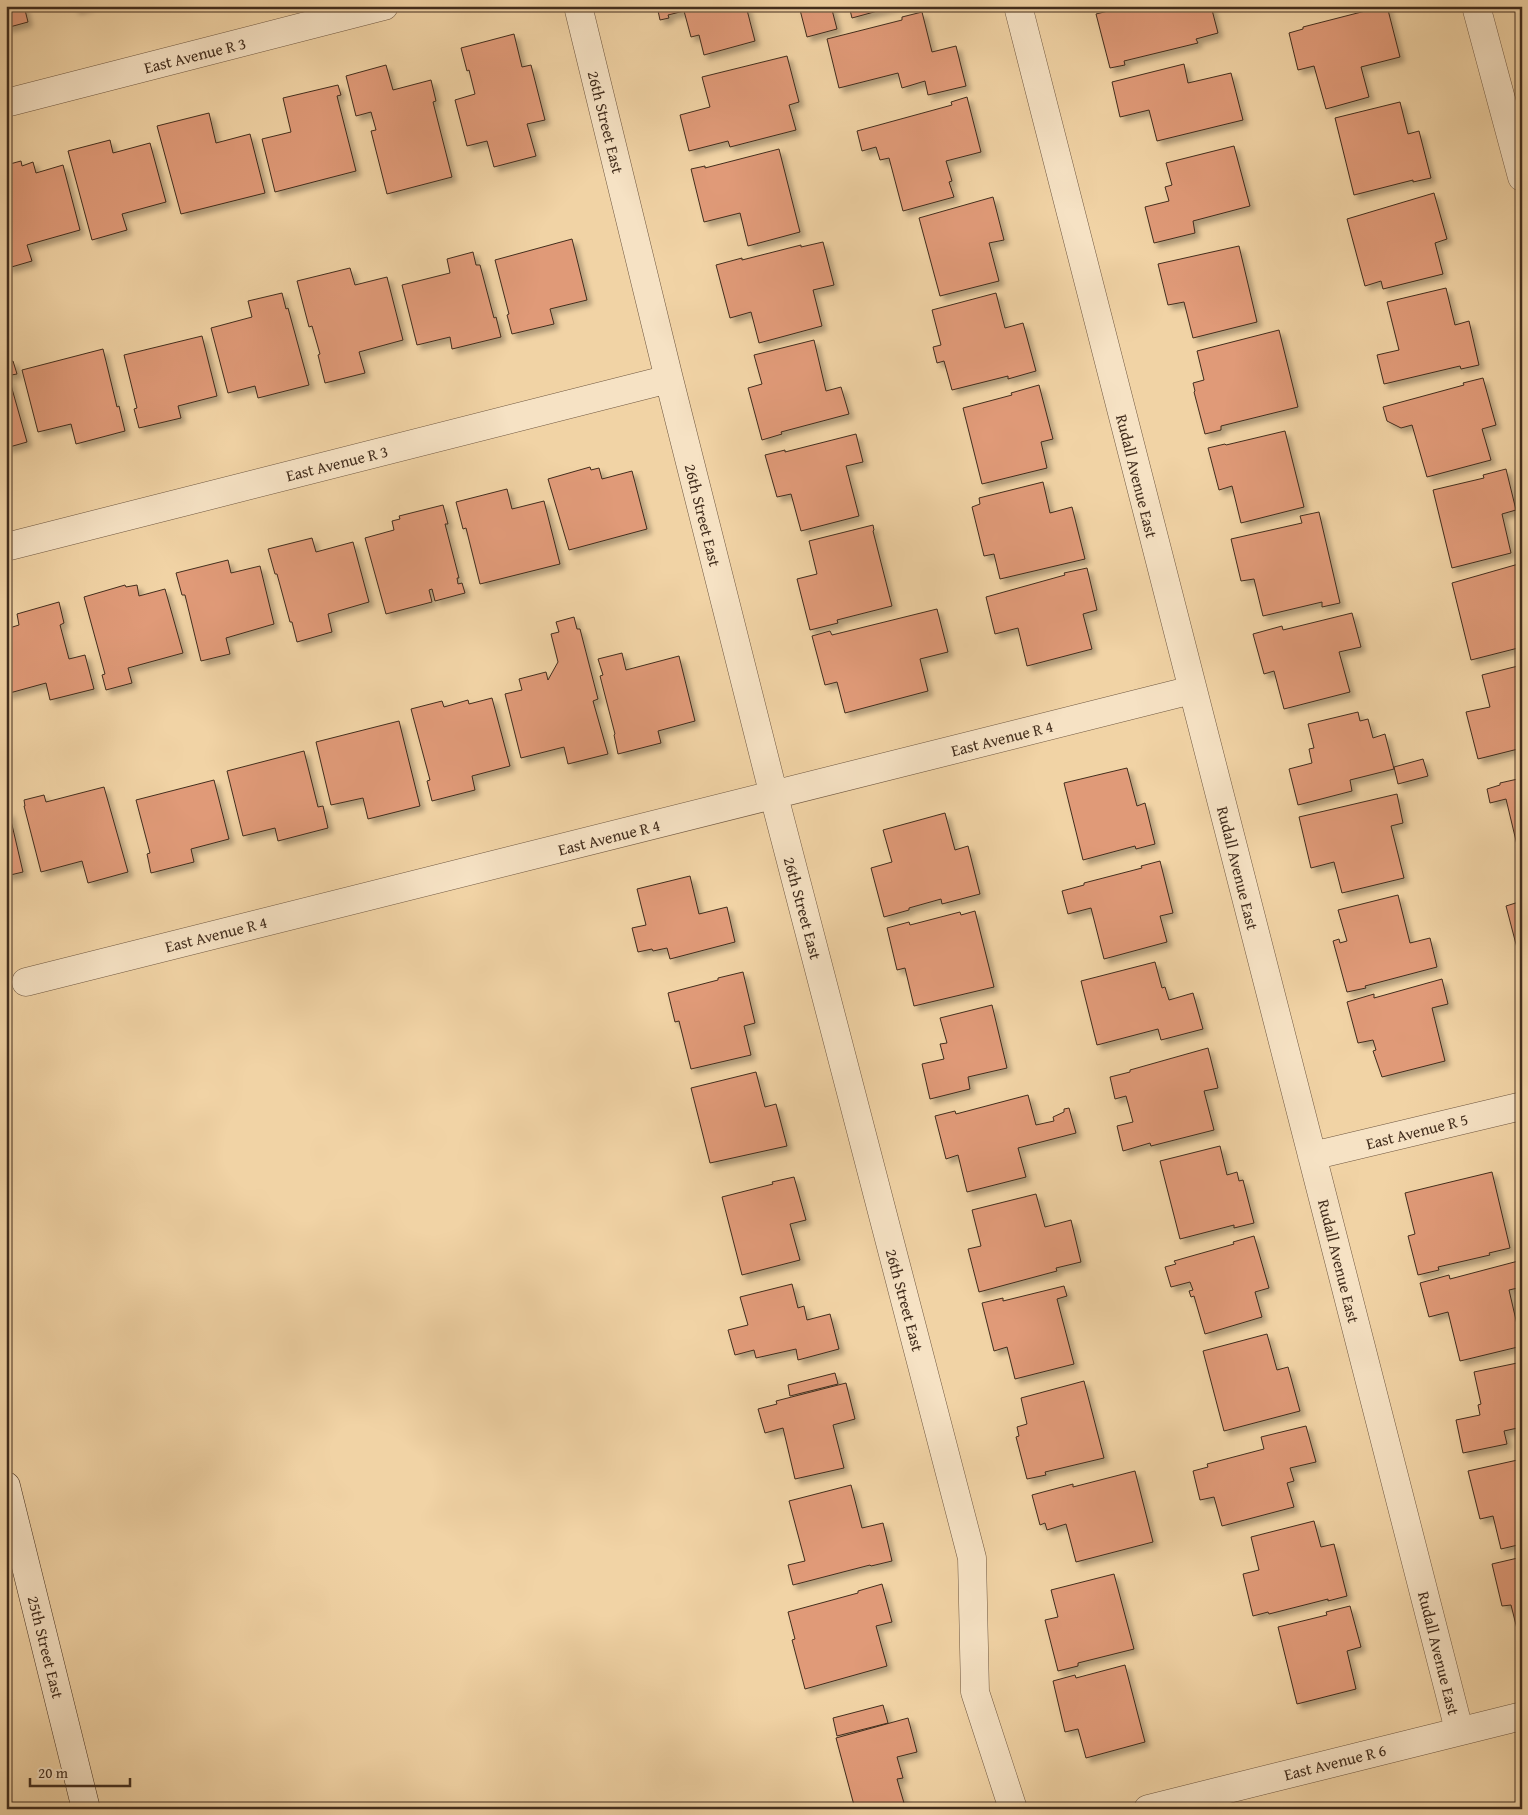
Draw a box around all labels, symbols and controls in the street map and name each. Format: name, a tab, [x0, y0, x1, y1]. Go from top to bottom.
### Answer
street label: East Avenue R 3	[141, 31, 249, 79]
street label: 26th Street East	[582, 68, 630, 176]
street label: Rudall Avenue East	[1110, 412, 1164, 541]
street label: East Avenue R 3	[283, 439, 391, 487]
street label: 26th Street East	[679, 461, 727, 569]
street label: East Avenue R 4	[948, 714, 1056, 762]
street label: Rudall Avenue East	[1211, 804, 1265, 933]
street label: East Avenue R 4	[555, 813, 663, 861]
street label: 26th Street East	[778, 854, 828, 962]
street label: East Avenue R 4	[162, 910, 270, 958]
street label: East Avenue R 5	[1363, 1107, 1471, 1155]
street label: Rudall Avenue East	[1312, 1197, 1366, 1326]
street label: 26th Street East	[880, 1246, 930, 1354]
street label: Rudall Avenue East	[1412, 1589, 1466, 1718]
street label: 25th Street East	[22, 1593, 70, 1701]
street label: East Avenue R 6	[1281, 1738, 1389, 1786]
scale bar	[30, 1755, 130, 1787]
text: 20 m	[38, 1762, 69, 1783]

